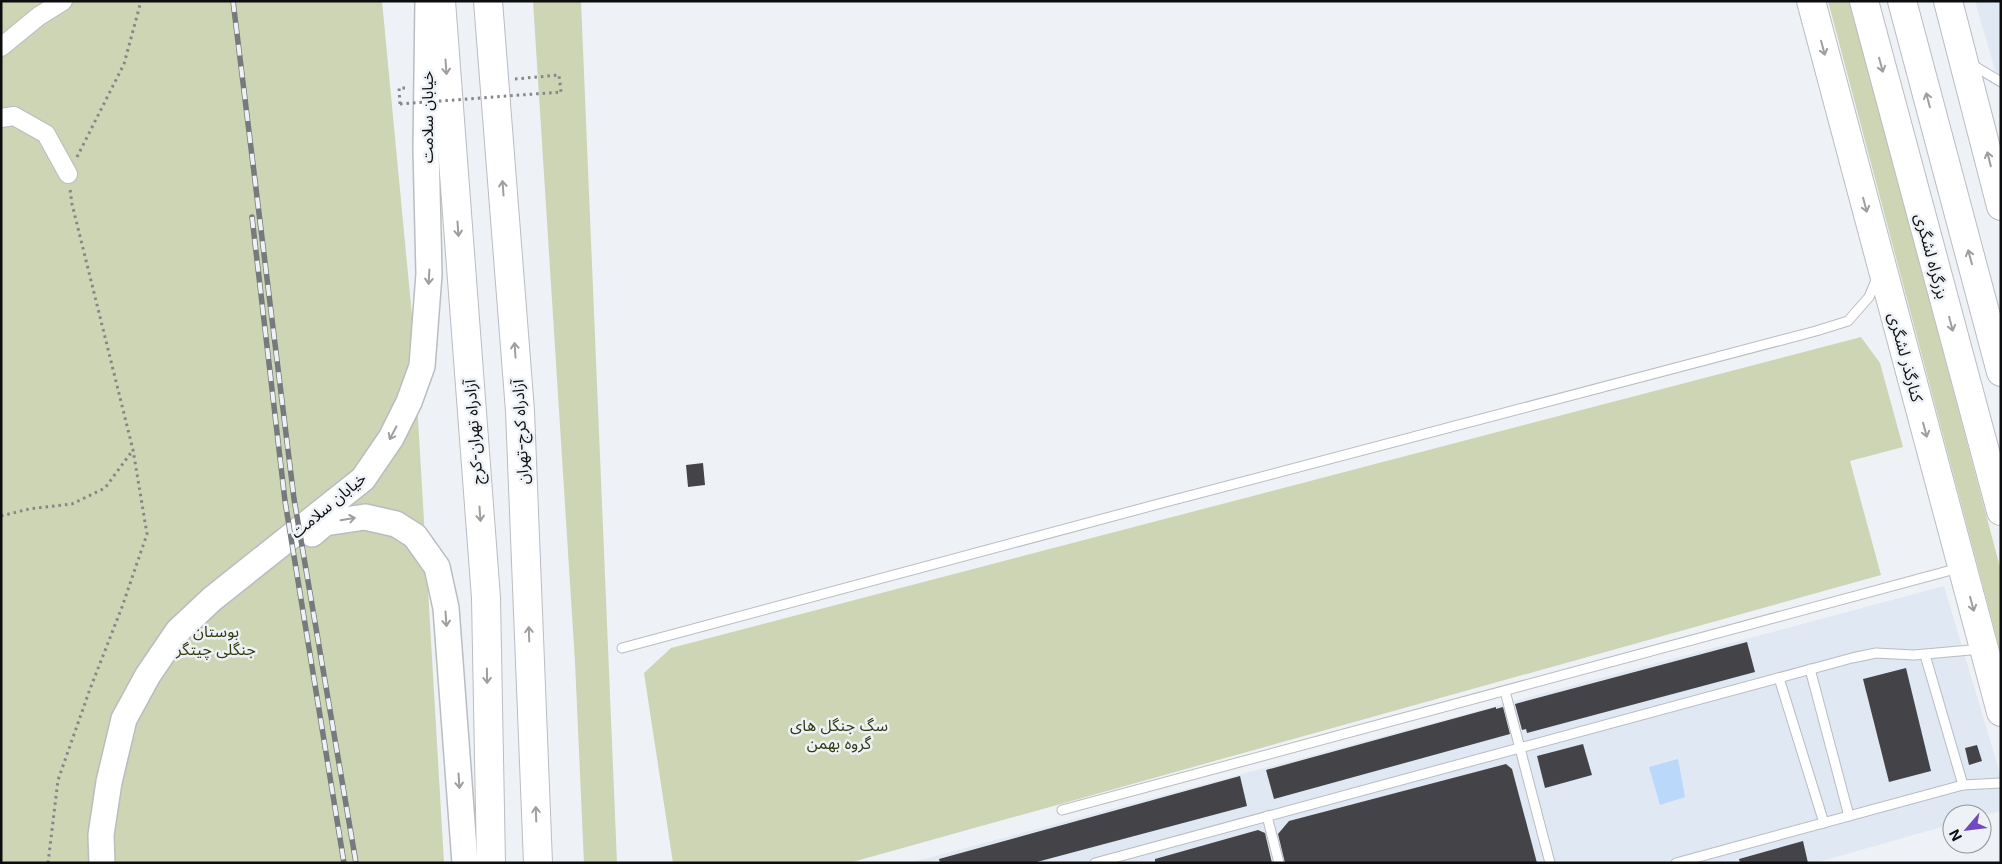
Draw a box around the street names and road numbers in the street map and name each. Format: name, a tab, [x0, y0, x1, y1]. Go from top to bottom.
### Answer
street label: خیابان سلامت	[417, 71, 437, 163]
street label: بزرگراه لشگری	[1911, 211, 1953, 301]
street label: کنارگذر لشگری	[1884, 310, 1928, 404]
street label: آزادراه تهران-کرج	[459, 377, 490, 485]
street label: آزادراه کرج-تهران	[507, 378, 536, 485]
street label: خیابان سلامت	[286, 468, 370, 542]

